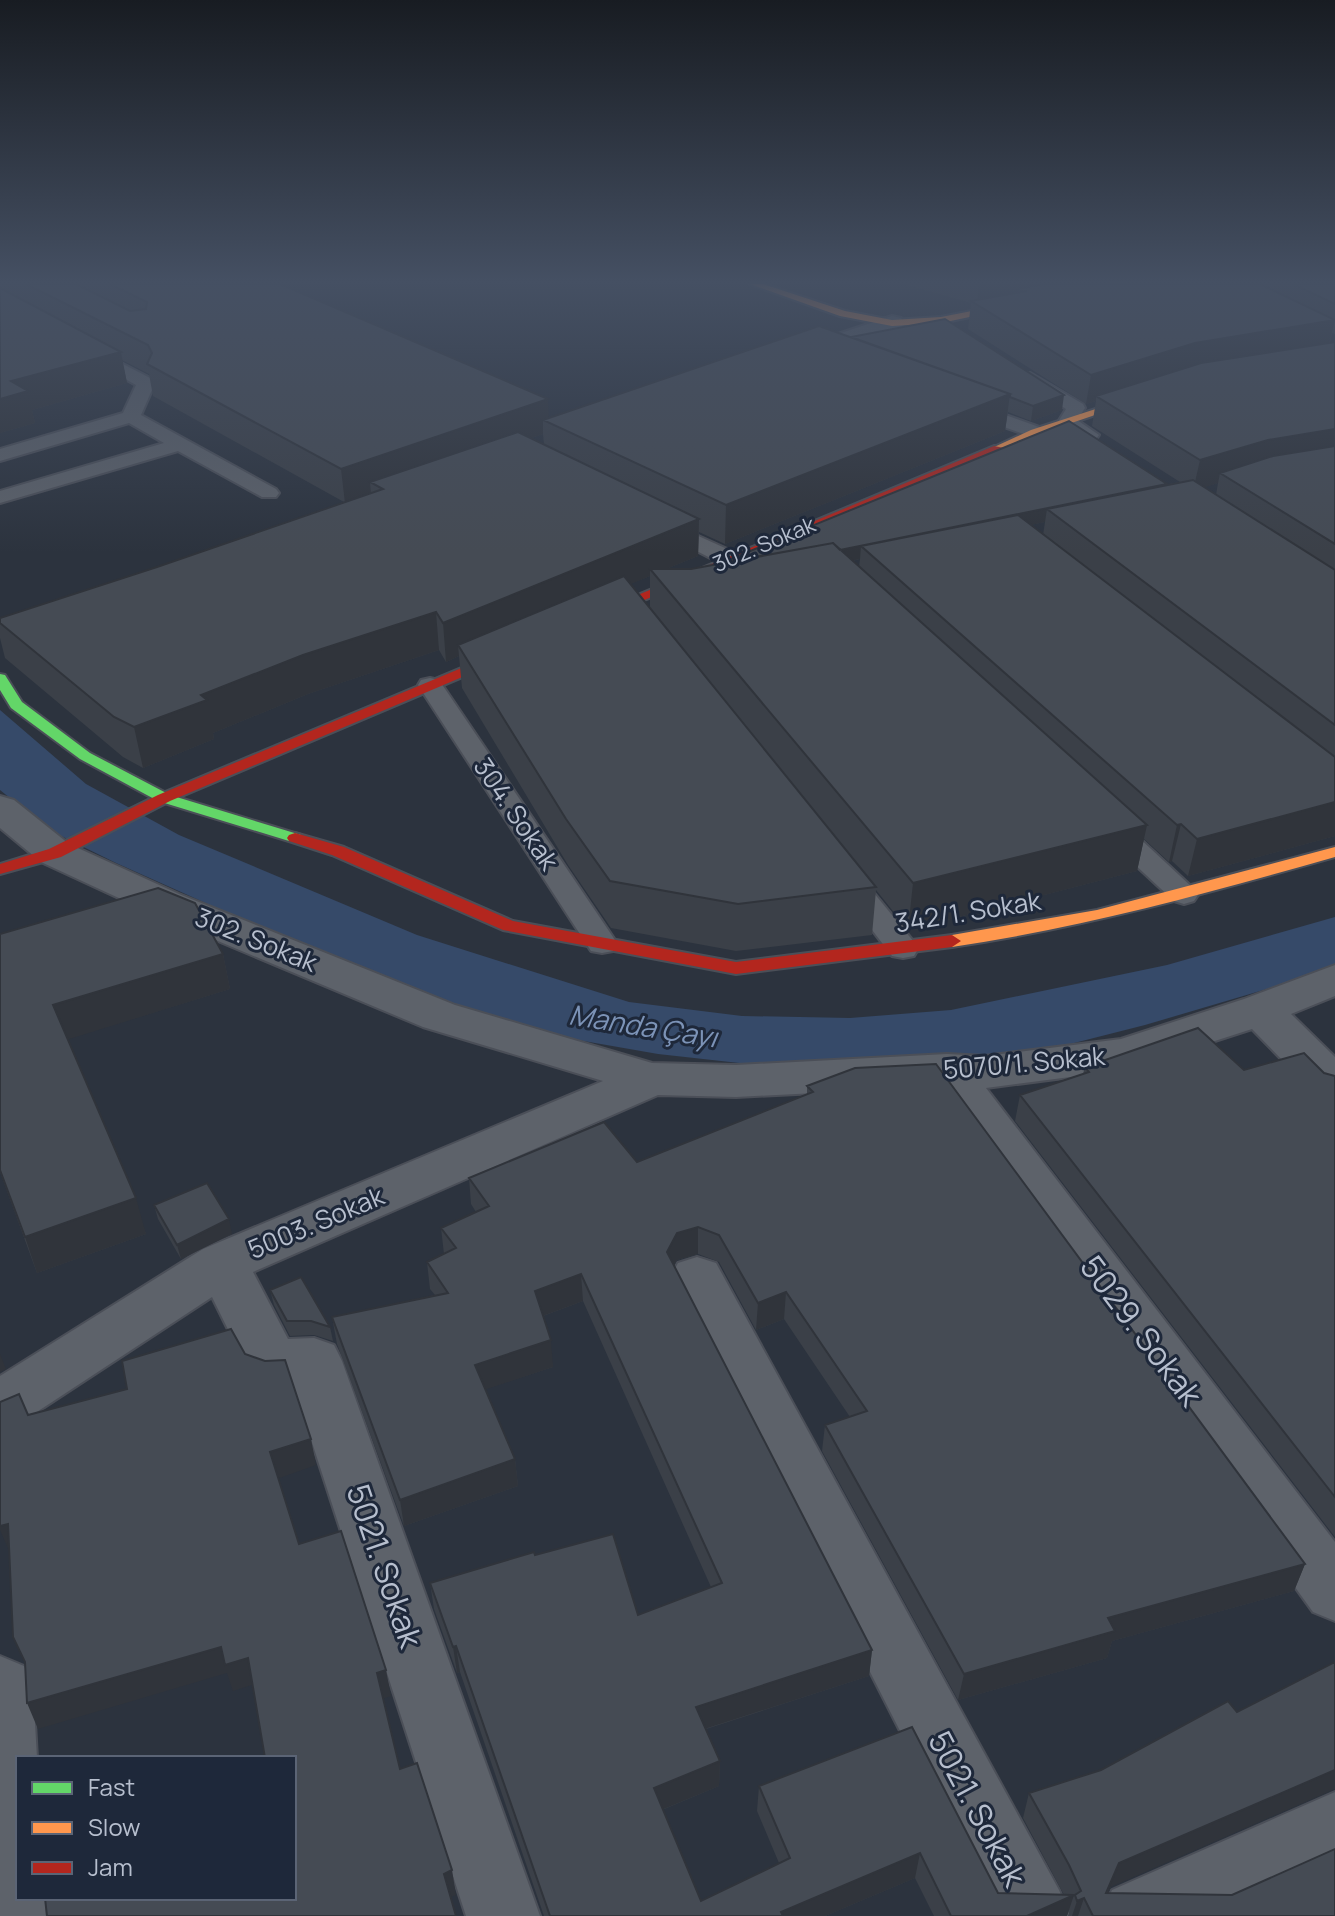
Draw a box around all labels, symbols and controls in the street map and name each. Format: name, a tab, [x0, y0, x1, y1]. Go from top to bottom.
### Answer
street label: 302. Sokak	[708, 509, 821, 579]
street label: 304. Sokak	[466, 750, 568, 878]
street label: 342/1. Sokak	[892, 882, 1044, 940]
street label: 302. Sokak	[190, 898, 324, 980]
water label: Manda Çayı	[566, 995, 722, 1056]
street label: 5070/1. Sokak	[941, 1037, 1107, 1087]
street label: 5003. Sokak	[242, 1177, 390, 1267]
street label: 5029. Sokak	[1071, 1246, 1214, 1416]
street label: 5021. Sokak	[336, 1478, 434, 1654]
street label: 5021. Sokak	[919, 1723, 1038, 1895]
legend	[16, 1756, 296, 1900]
text: Fast	[88, 1770, 135, 1803]
text: Slow	[88, 1810, 141, 1843]
text: Jam	[88, 1850, 133, 1883]

